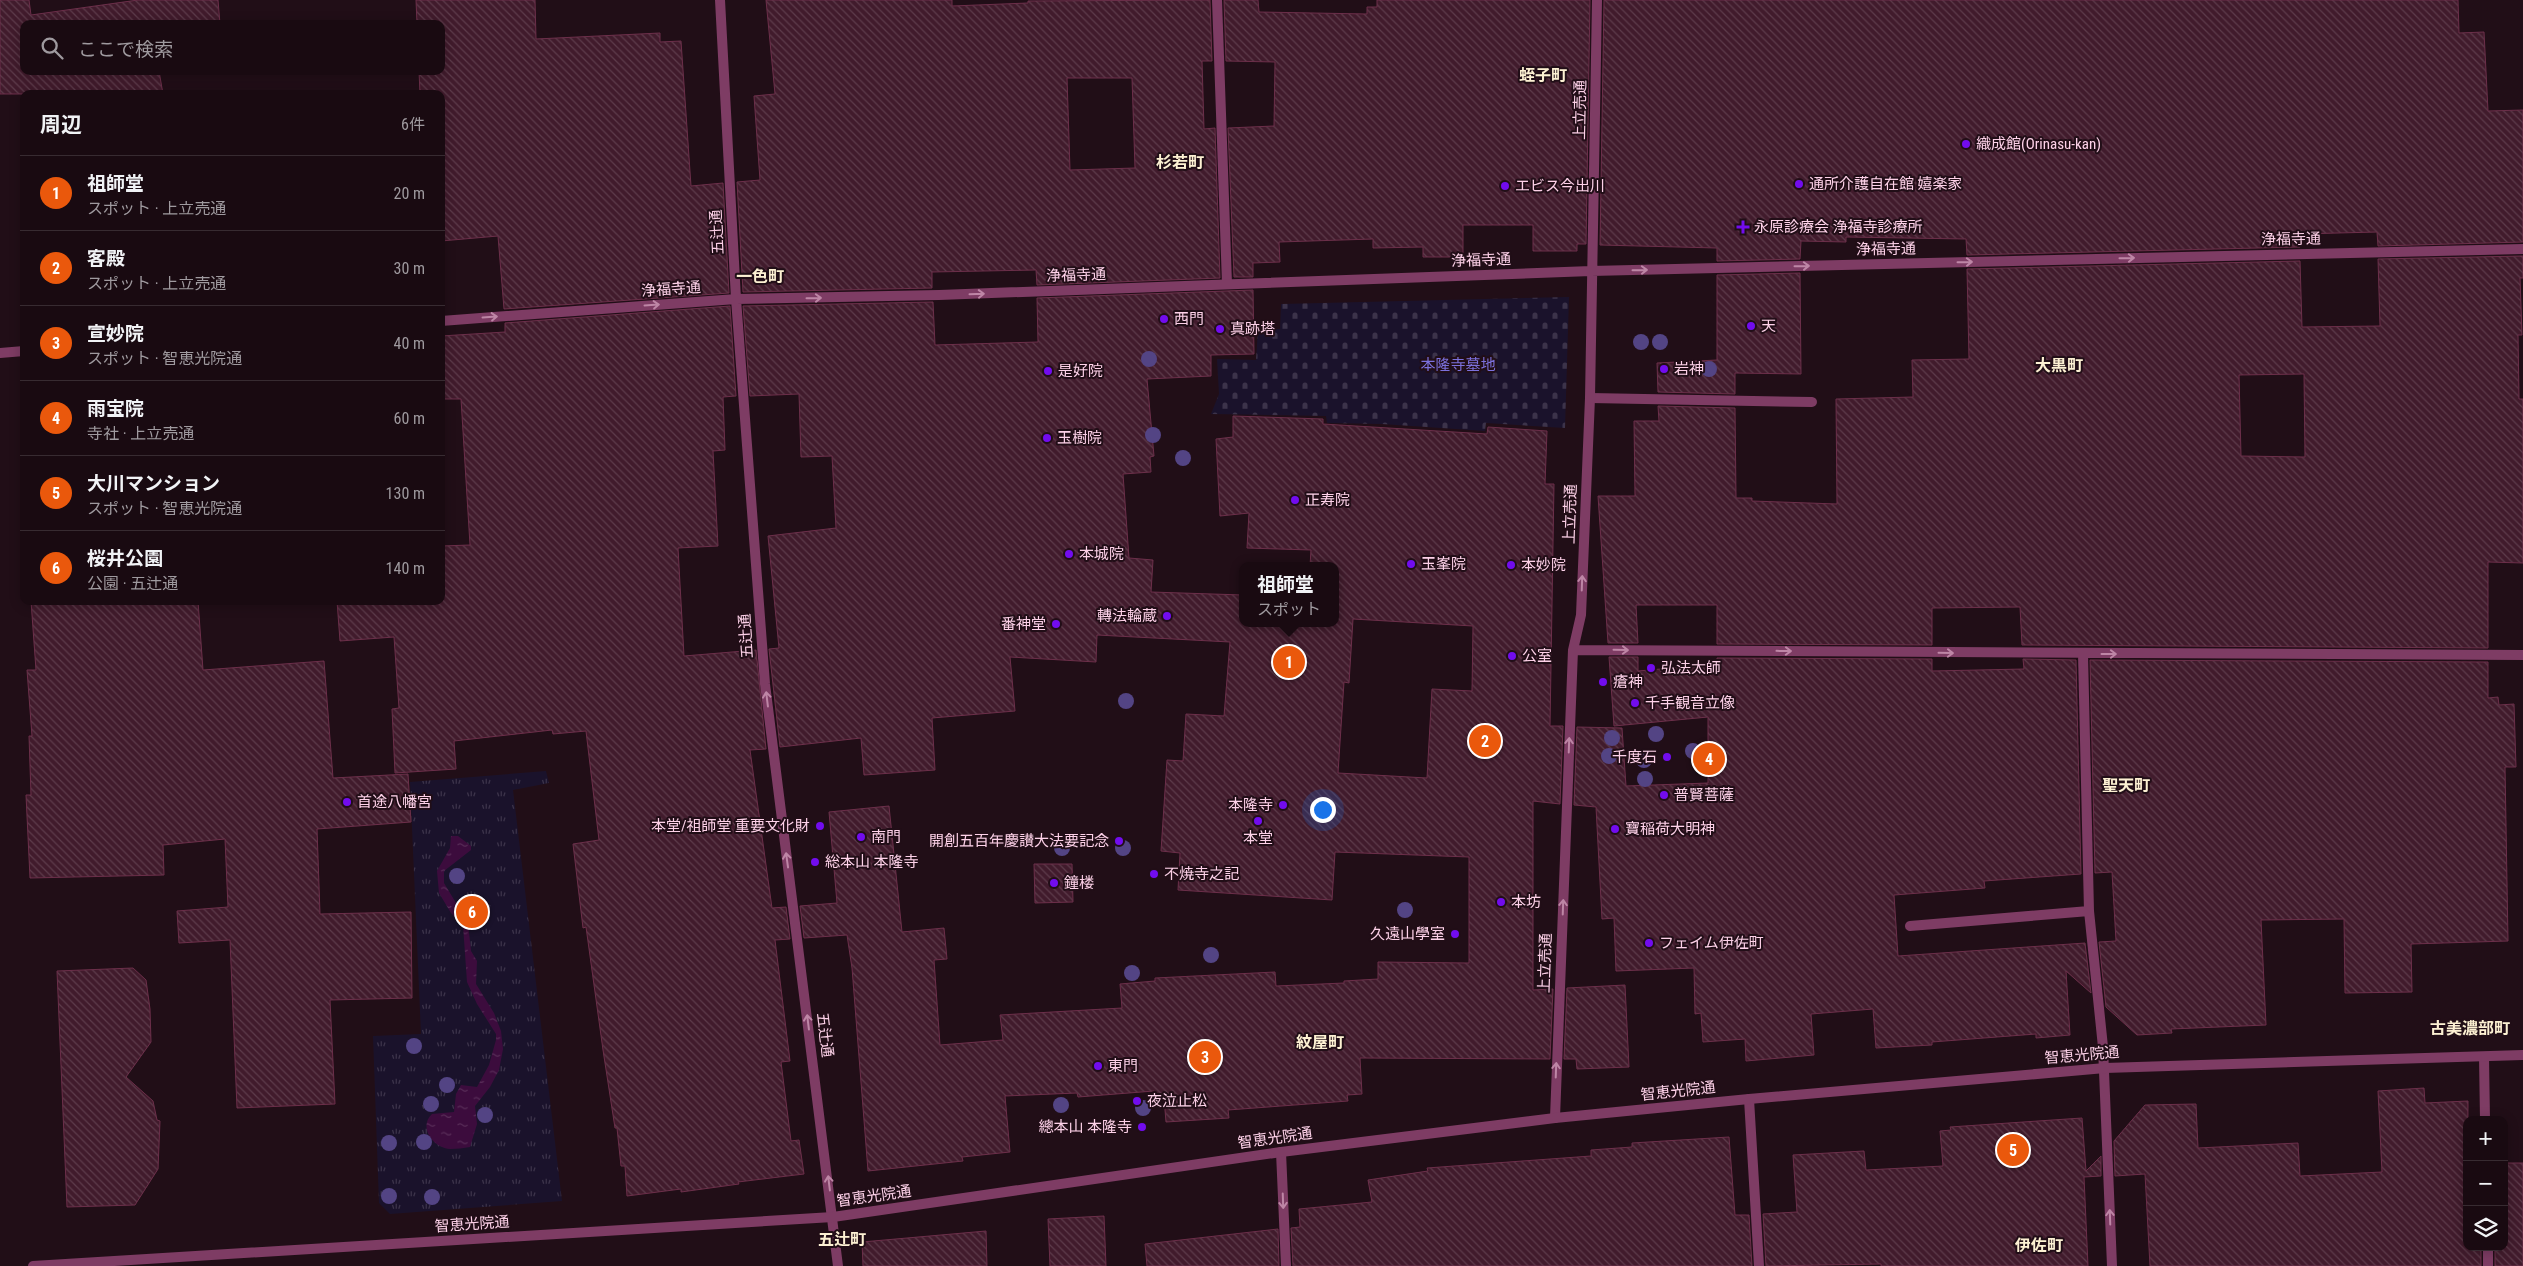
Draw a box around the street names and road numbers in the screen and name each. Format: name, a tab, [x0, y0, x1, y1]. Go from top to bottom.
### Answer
street label: 上立売通	[1570, 80, 1590, 140]
street label: 五辻通	[707, 209, 727, 255]
street label: 浄福寺通	[2261, 229, 2321, 249]
street label: 浄福寺通	[1856, 239, 1916, 259]
street label: 浄福寺通	[1451, 250, 1511, 270]
street label: 浄福寺通	[1046, 265, 1106, 285]
street label: 浄福寺通	[640, 278, 702, 300]
street label: 上立売通	[1560, 484, 1580, 544]
street label: 五辻通	[735, 613, 757, 659]
street label: 上立売通	[1535, 933, 1555, 993]
street label: 五辻通	[813, 1012, 837, 1058]
street label: 智恵光院通	[2044, 1043, 2120, 1067]
street label: 智恵光院通	[1640, 1078, 1716, 1104]
street label: 智恵光院通	[1237, 1124, 1313, 1152]
street label: 智恵光院通	[836, 1182, 912, 1210]
street label: 智恵光院通	[434, 1212, 510, 1236]

